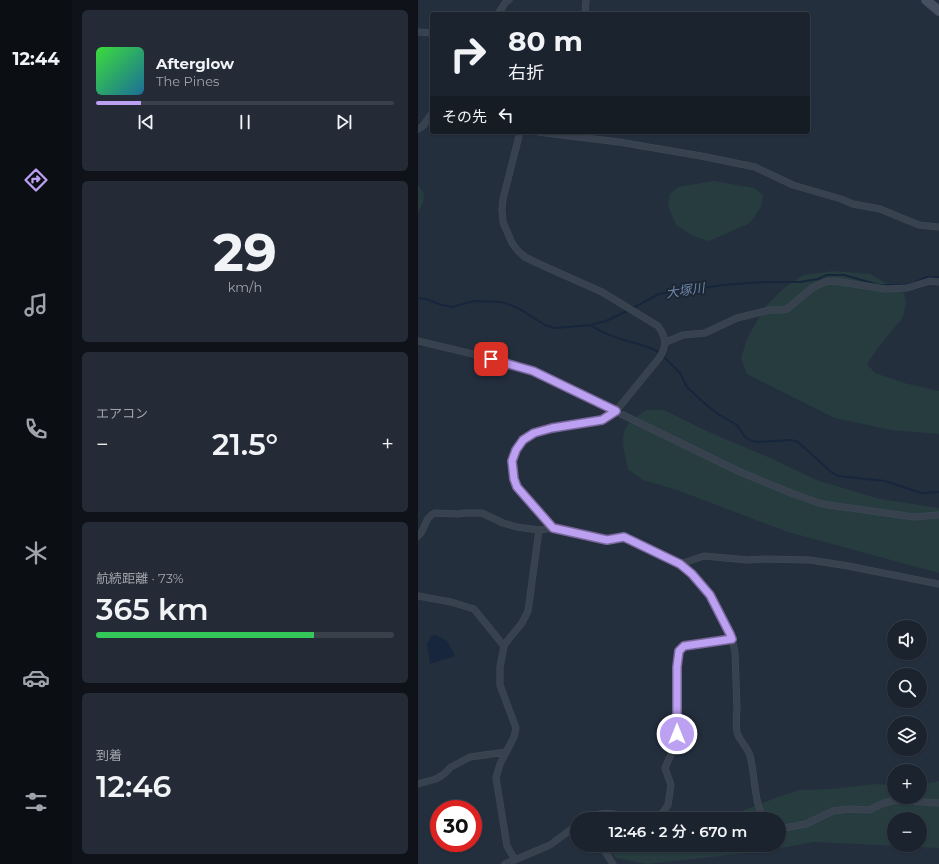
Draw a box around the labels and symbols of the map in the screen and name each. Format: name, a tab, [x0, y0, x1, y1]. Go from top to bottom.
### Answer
water label: 大塚川	[665, 279, 707, 301]
pin	[474, 342, 508, 376]
position arrow	[656, 713, 698, 755]
speed limit sign: 30	[430, 800, 482, 852]

